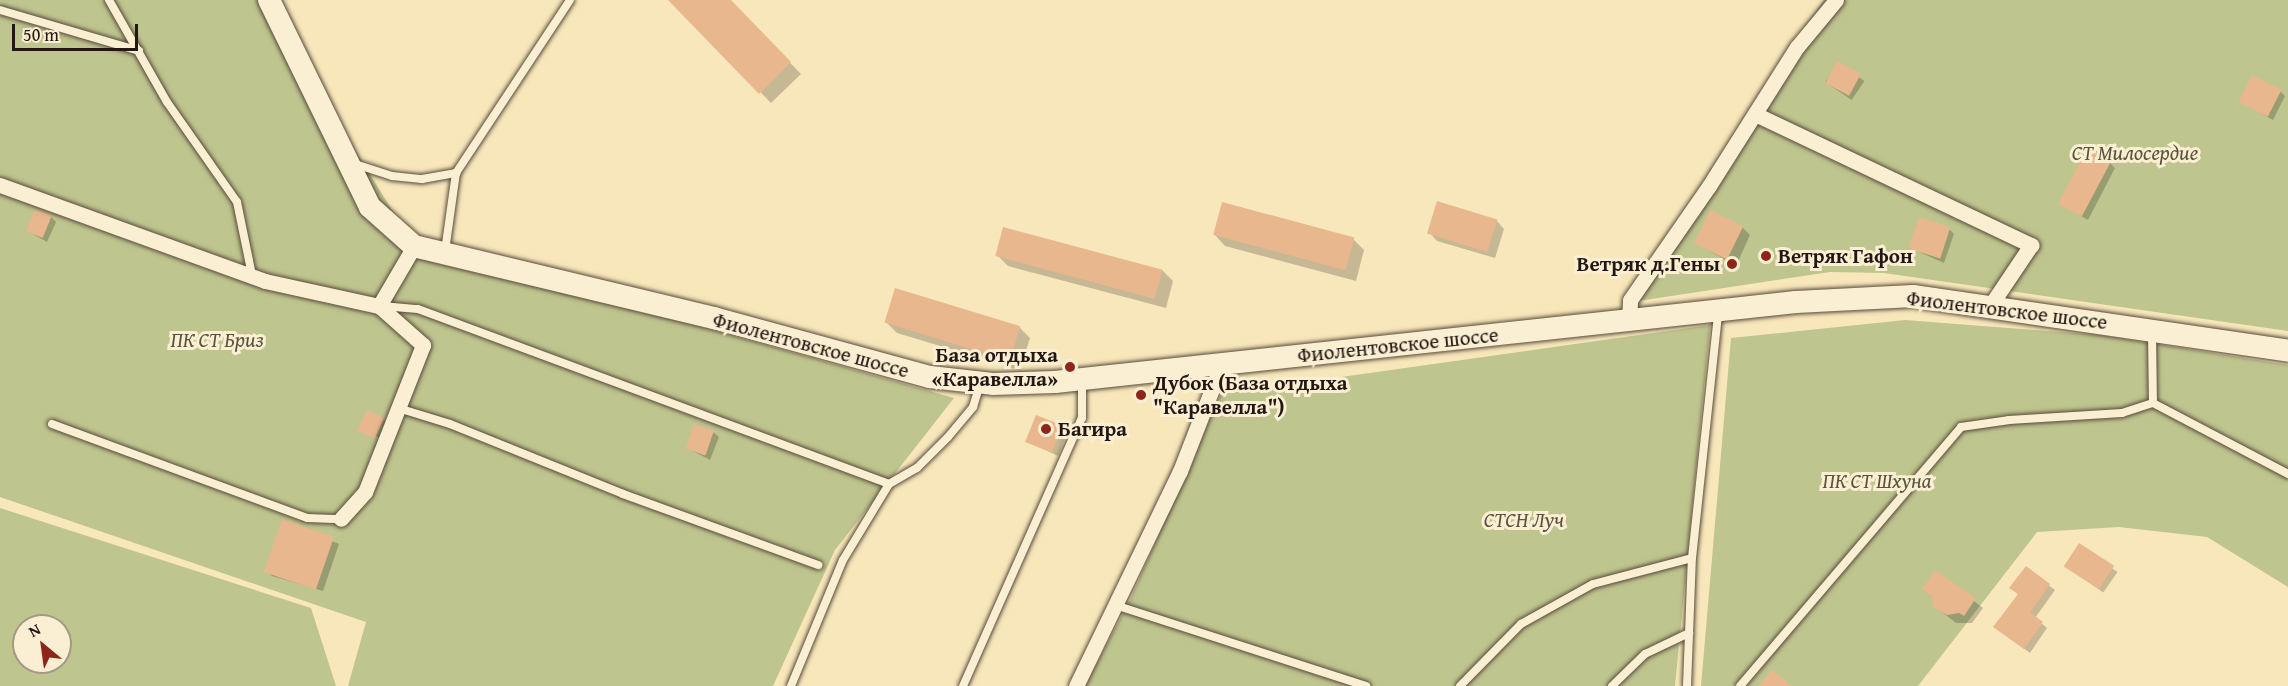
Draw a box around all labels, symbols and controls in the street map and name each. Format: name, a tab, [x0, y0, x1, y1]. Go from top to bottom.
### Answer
scale bar	[15, 12, 141, 50]
text: 50 m	[23, 21, 59, 48]
park label: СТ Милосердие	[2072, 140, 2198, 166]
place label: Ветряк Гафон	[1778, 243, 1913, 269]
marker: Ветряк Гафон	[1759, 249, 1773, 263]
place label: Ветряк д.Гены	[1577, 251, 1720, 277]
marker: Ветряк д.Гены	[1725, 257, 1739, 271]
street label: Фиолентовское шоссе	[1905, 285, 2109, 335]
street label: Фиолентовское шоссе	[710, 307, 912, 383]
street label: Фиолентовское шоссе	[1296, 322, 1500, 368]
park label: ПК СТ Бриз	[171, 327, 263, 353]
place label: База отдыха «Каравелла»	[932, 342, 1058, 392]
marker: База отдыха «Каравелла»	[1063, 360, 1077, 374]
place label: Дубок (База отдыха "Каравелла")	[1153, 370, 1348, 420]
marker: Дубок (База отдыха "Каравелла")	[1134, 388, 1148, 402]
place label: Багира	[1058, 416, 1127, 442]
marker: Багира	[1039, 422, 1053, 436]
park label: ПК СТ Шхуна	[1823, 468, 1931, 494]
park label: СТСН Луч	[1484, 507, 1564, 533]
north arrow	[12, 614, 72, 674]
text: N	[24, 617, 45, 643]

